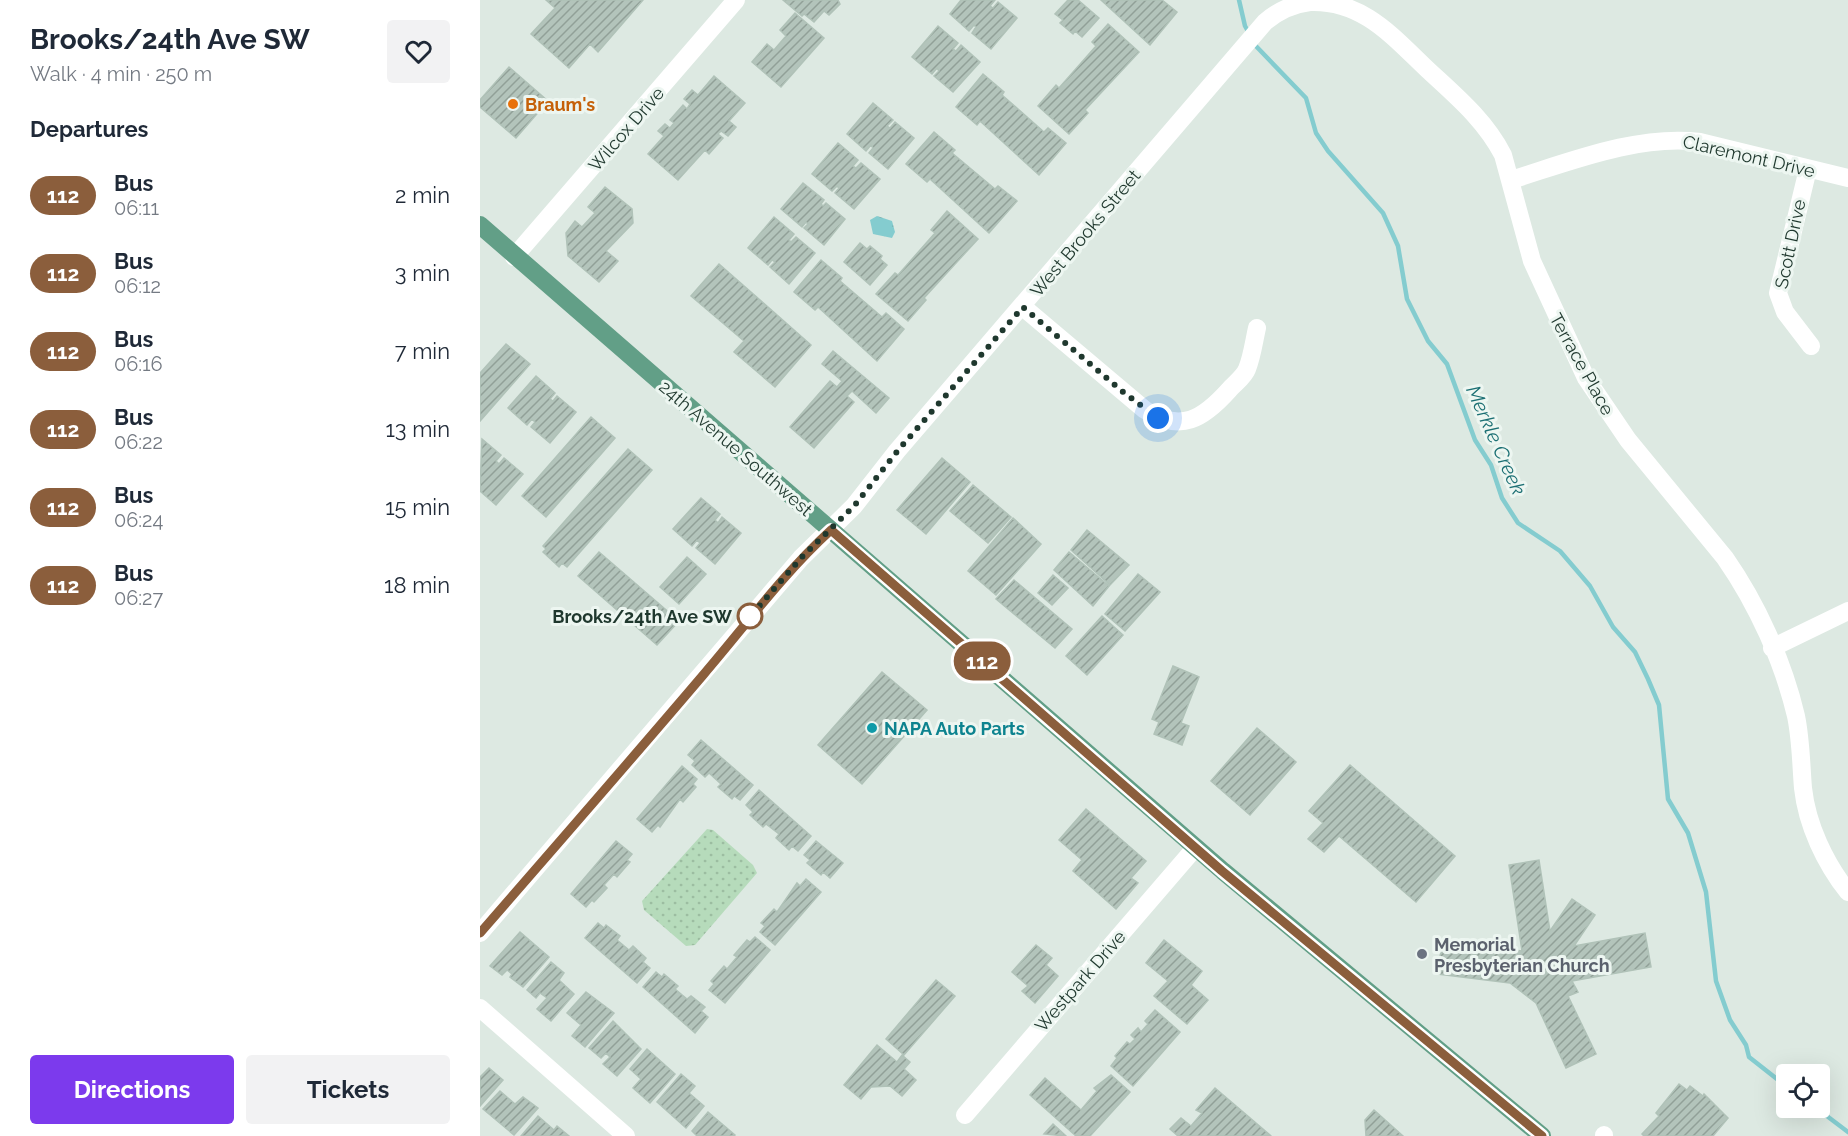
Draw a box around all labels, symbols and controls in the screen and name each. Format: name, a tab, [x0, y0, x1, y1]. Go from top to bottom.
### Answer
button: heart	[387, 20, 450, 83]
text: Brooks/24th Ave SW	[30, 23, 310, 56]
text: Walk · 4 min · 250 m	[30, 62, 212, 86]
street label: Wilcox Drive	[584, 82, 668, 175]
place label: Braum's	[525, 94, 595, 115]
marker: Braum's	[506, 97, 520, 111]
text: Departures	[30, 116, 148, 142]
street label: Claremont Drive	[1681, 131, 1817, 181]
street label: West Brooks Street	[1026, 165, 1144, 301]
text: Bus	[114, 170, 153, 196]
text: 2 min	[395, 182, 450, 208]
text: 112	[47, 183, 79, 208]
text: 06:11	[114, 196, 159, 220]
street label: Scott Drive	[1770, 197, 1810, 291]
text: Bus	[114, 248, 153, 274]
text: 3 min	[395, 260, 450, 286]
text: 112	[47, 261, 79, 286]
text: 06:12	[114, 274, 161, 298]
street label: Terrace Place	[1545, 309, 1619, 419]
text: Bus	[114, 326, 153, 352]
text: 7 min	[395, 338, 450, 364]
text: 112	[47, 339, 79, 364]
text: 06:16	[114, 352, 163, 376]
street label: 24th Avenue Southwest	[655, 376, 817, 520]
water label: Merkle Creek	[1461, 381, 1531, 499]
your location	[1143, 403, 1173, 433]
text: Bus	[114, 404, 153, 430]
text: 13 min	[385, 416, 450, 442]
text: 112	[47, 417, 79, 442]
text: 06:22	[114, 430, 163, 454]
text: Bus	[114, 482, 153, 508]
text: 15 min	[385, 494, 450, 520]
text: 112	[47, 495, 79, 520]
text: 06:24	[114, 508, 163, 532]
text: Bus	[114, 560, 153, 586]
text: 18 min	[384, 572, 450, 598]
text: 112	[47, 573, 79, 598]
text: 06:27	[114, 586, 163, 610]
marker: Brooks/24th Ave SW	[737, 603, 763, 629]
place label: Brooks/24th Ave SW	[552, 606, 732, 627]
line badge: 112	[948, 642, 1016, 680]
text: 112	[966, 649, 998, 674]
place label: NAPA Auto Parts	[884, 718, 1025, 739]
marker: NAPA Auto Parts	[865, 721, 879, 735]
street label: Westpark Drive	[1030, 926, 1130, 1036]
place label: Memorial Presbyterian Church	[1434, 934, 1610, 976]
marker: Memorial Presbyterian Church	[1415, 947, 1429, 961]
button: Directions	[30, 1055, 234, 1124]
button: Tickets	[246, 1055, 450, 1124]
map controls	[1776, 1064, 1830, 1118]
button: locate	[1776, 1064, 1830, 1118]

